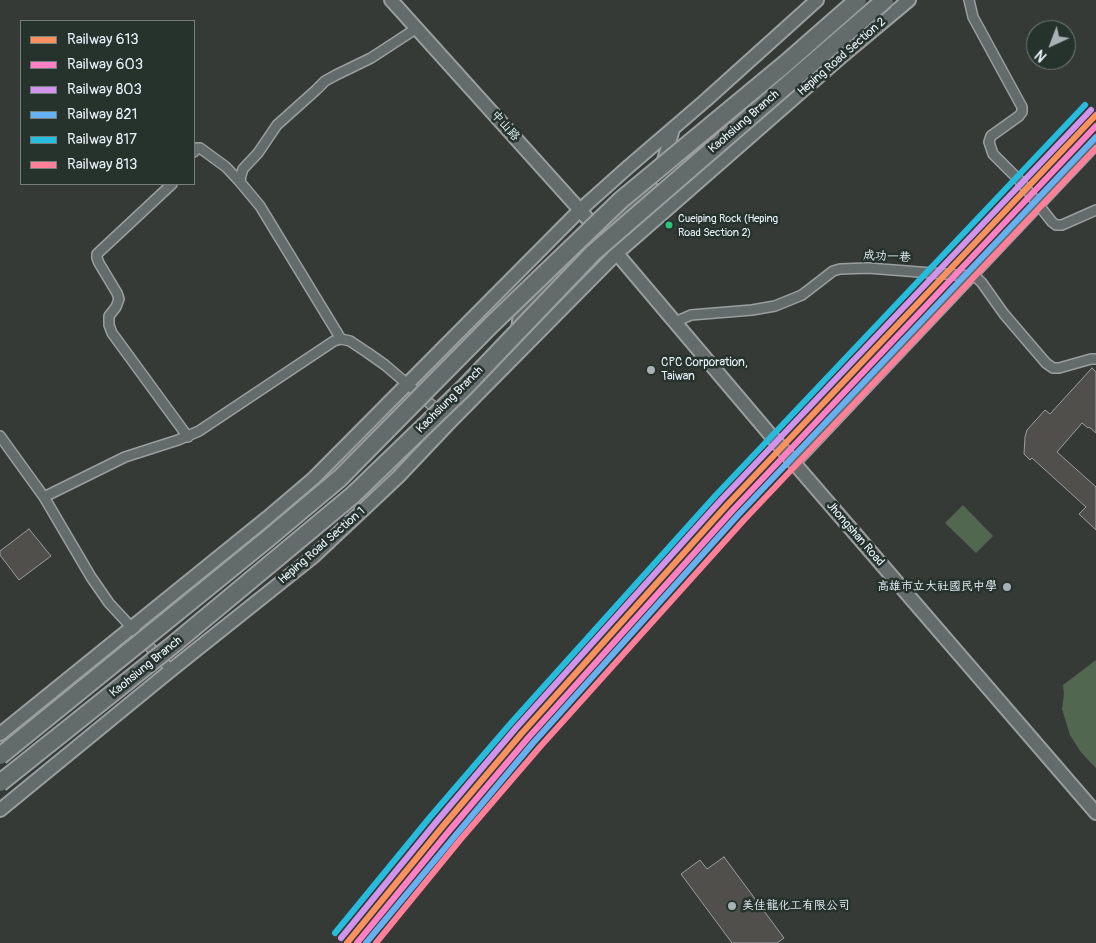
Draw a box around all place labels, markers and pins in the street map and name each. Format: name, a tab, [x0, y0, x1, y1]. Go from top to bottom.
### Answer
place label: Cueiping Rock (Heping Road Section 2)	[678, 212, 778, 238]
marker: Cueiping Rock (Heping Road Section 2)	[664, 220, 674, 230]
place label: CPC Corporation, Taiwan	[661, 356, 748, 384]
marker: CPC Corporation, Taiwan	[645, 364, 657, 376]
place label: 高雄市立大社國民中學	[877, 580, 997, 594]
marker: 高雄市立大社國民中學	[1001, 581, 1013, 593]
place label: 美佳龍化工有限公司	[742, 899, 850, 913]
marker: 美佳龍化工有限公司	[726, 900, 738, 912]

